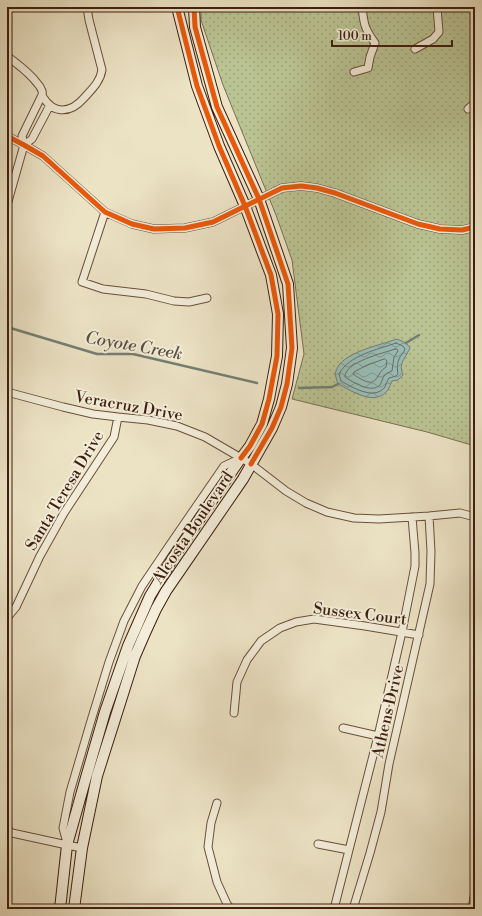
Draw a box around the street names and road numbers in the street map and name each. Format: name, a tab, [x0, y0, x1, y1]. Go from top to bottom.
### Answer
street label: Veracruz Drive	[72, 386, 184, 425]
street label: Santa Teresa Drive	[21, 427, 108, 554]
street label: Alcosta Boulevard	[147, 468, 238, 588]
street label: Sussex Court	[312, 598, 408, 630]
street label: Athens Drive	[367, 663, 408, 761]

